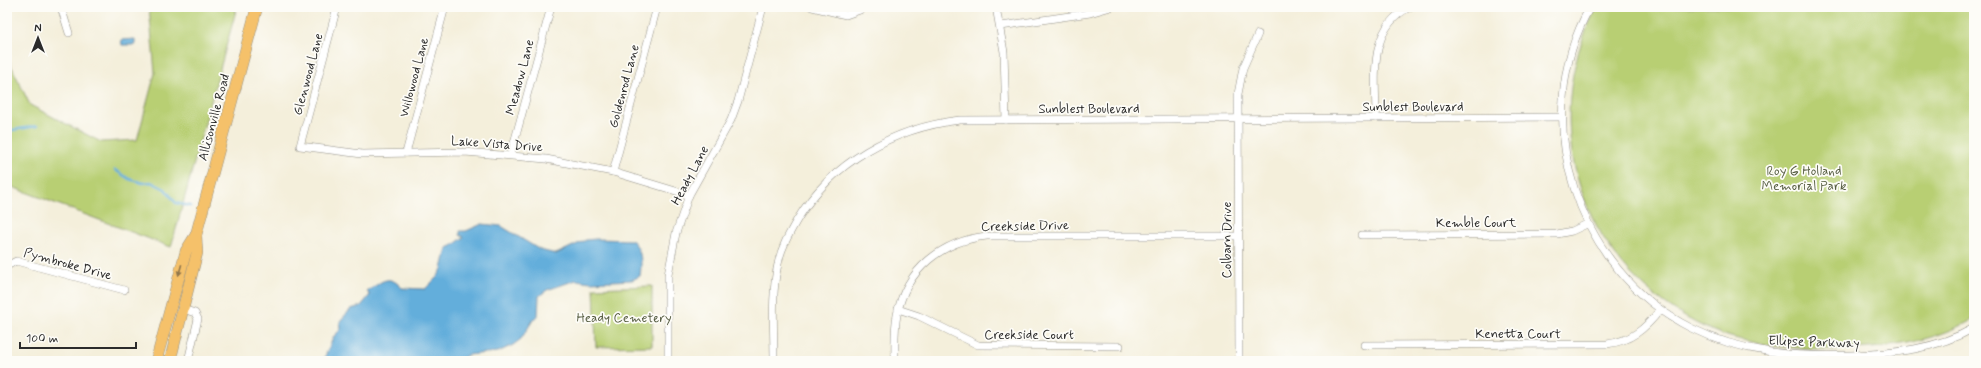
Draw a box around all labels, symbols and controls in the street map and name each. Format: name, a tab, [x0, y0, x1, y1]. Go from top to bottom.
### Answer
north arrow	[18, 18, 58, 58]
text: N	[34, 22, 42, 36]
street label: Glenwood Lane	[289, 31, 328, 117]
street label: Willowood Lane	[396, 36, 433, 119]
street label: Meadow Lane	[502, 38, 539, 117]
street label: Goldenrod Lane	[605, 43, 644, 130]
street label: Allisonville Road	[195, 72, 234, 163]
street label: Sunblest Boulevard	[1362, 99, 1464, 116]
street label: Sunblest Boulevard	[1038, 101, 1140, 118]
street label: Lake Vista Drive	[450, 133, 543, 156]
street label: Heady Lane	[668, 143, 713, 208]
park label: Roy G Holland Memorial Park	[1762, 163, 1847, 195]
street label: Colbarn Drive	[1219, 201, 1236, 278]
street label: Kemble Court	[1436, 215, 1517, 232]
street label: Creekside Drive	[981, 217, 1069, 236]
street label: Pymbroke Drive	[22, 244, 114, 284]
one-way arrow	[177, 264, 183, 276]
park label: Heady Cemetery	[576, 310, 672, 327]
scale bar	[20, 324, 136, 350]
street label: Kenetta Court	[1475, 326, 1561, 343]
street label: Creekside Court	[984, 327, 1074, 344]
text: 100 m	[26, 331, 58, 347]
street label: Ellipse Parkway	[1768, 332, 1860, 353]

